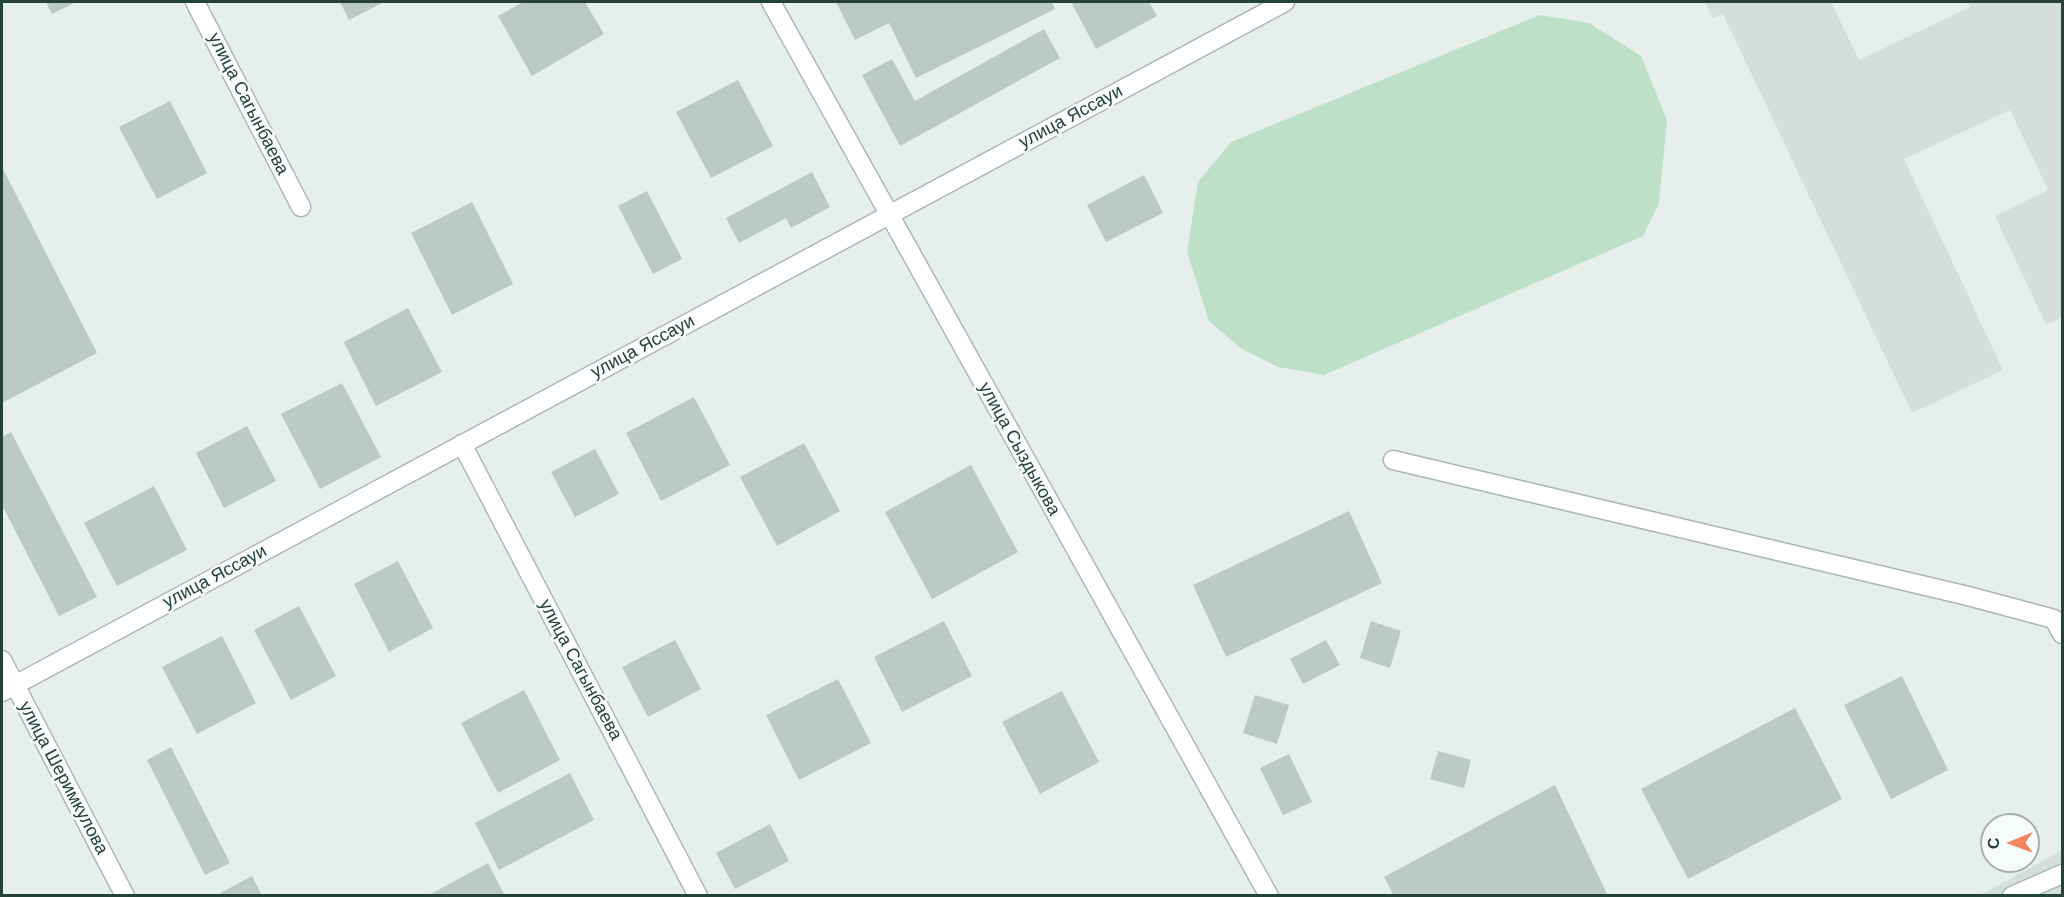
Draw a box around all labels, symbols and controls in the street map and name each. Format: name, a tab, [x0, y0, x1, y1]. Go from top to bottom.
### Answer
street label: улица Сагынбаева	[203, 29, 293, 179]
street label: улица Яссауи	[1015, 81, 1127, 153]
street label: улица Яссауи	[587, 311, 699, 383]
street label: улица Сыздыкова	[973, 379, 1065, 519]
street label: улица Яссауи	[159, 541, 271, 613]
street label: улица Сагынбаева	[534, 596, 626, 744]
street label: улица Шеримкулова	[14, 698, 112, 858]
north arrow	[1980, 813, 2040, 873]
text: С	[1985, 837, 2002, 849]

